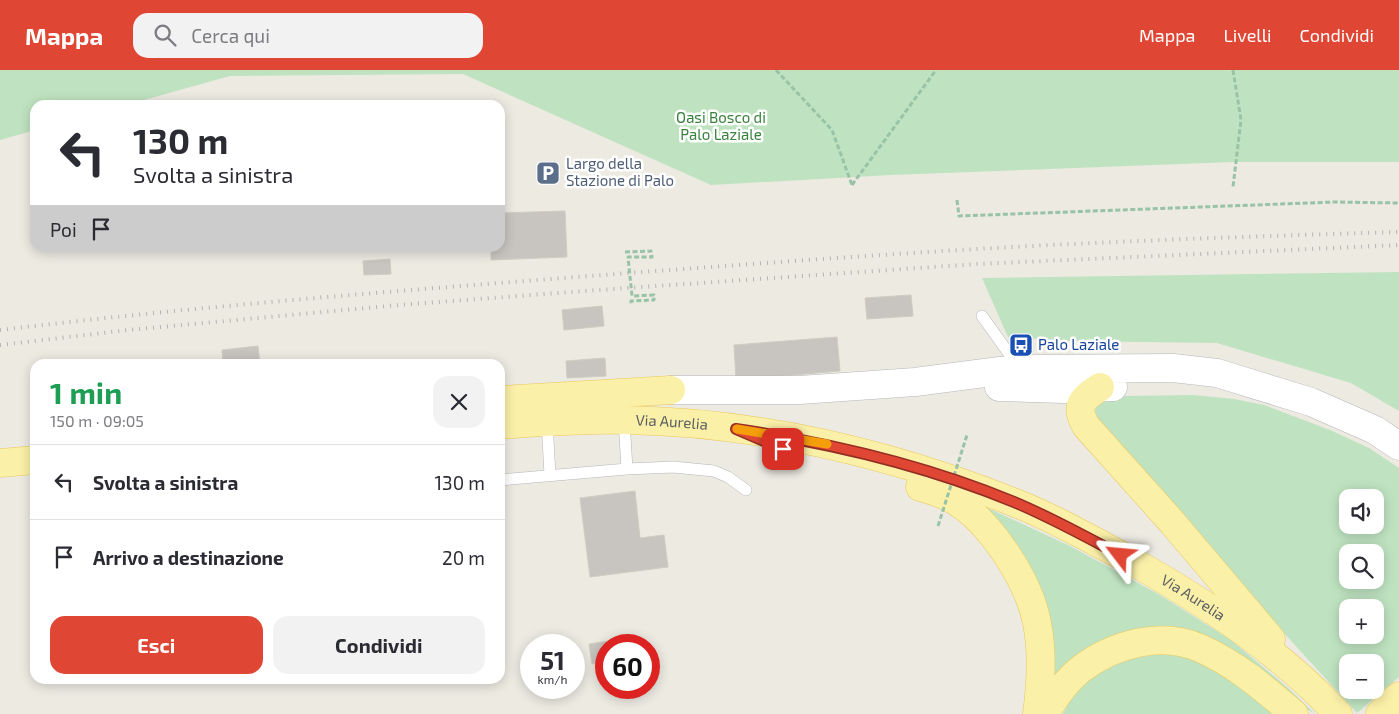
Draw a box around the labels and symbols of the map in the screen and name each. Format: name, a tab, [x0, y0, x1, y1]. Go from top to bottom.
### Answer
park label: Oasi Bosco di Palo Laziale	[676, 108, 766, 143]
place label: Largo della Stazione di Palo	[566, 154, 674, 189]
parking icon: Largo della Stazione di Palo	[535, 160, 561, 186]
bus stop icon: Palo Laziale	[1008, 332, 1034, 358]
place label: Palo Laziale	[1038, 335, 1119, 353]
street label: Via Aurelia	[635, 410, 709, 433]
pin	[762, 428, 804, 470]
position arrow	[1093, 528, 1145, 580]
street label: Via Aurelia	[1158, 570, 1229, 624]
speed limit sign: 60	[595, 634, 660, 699]

